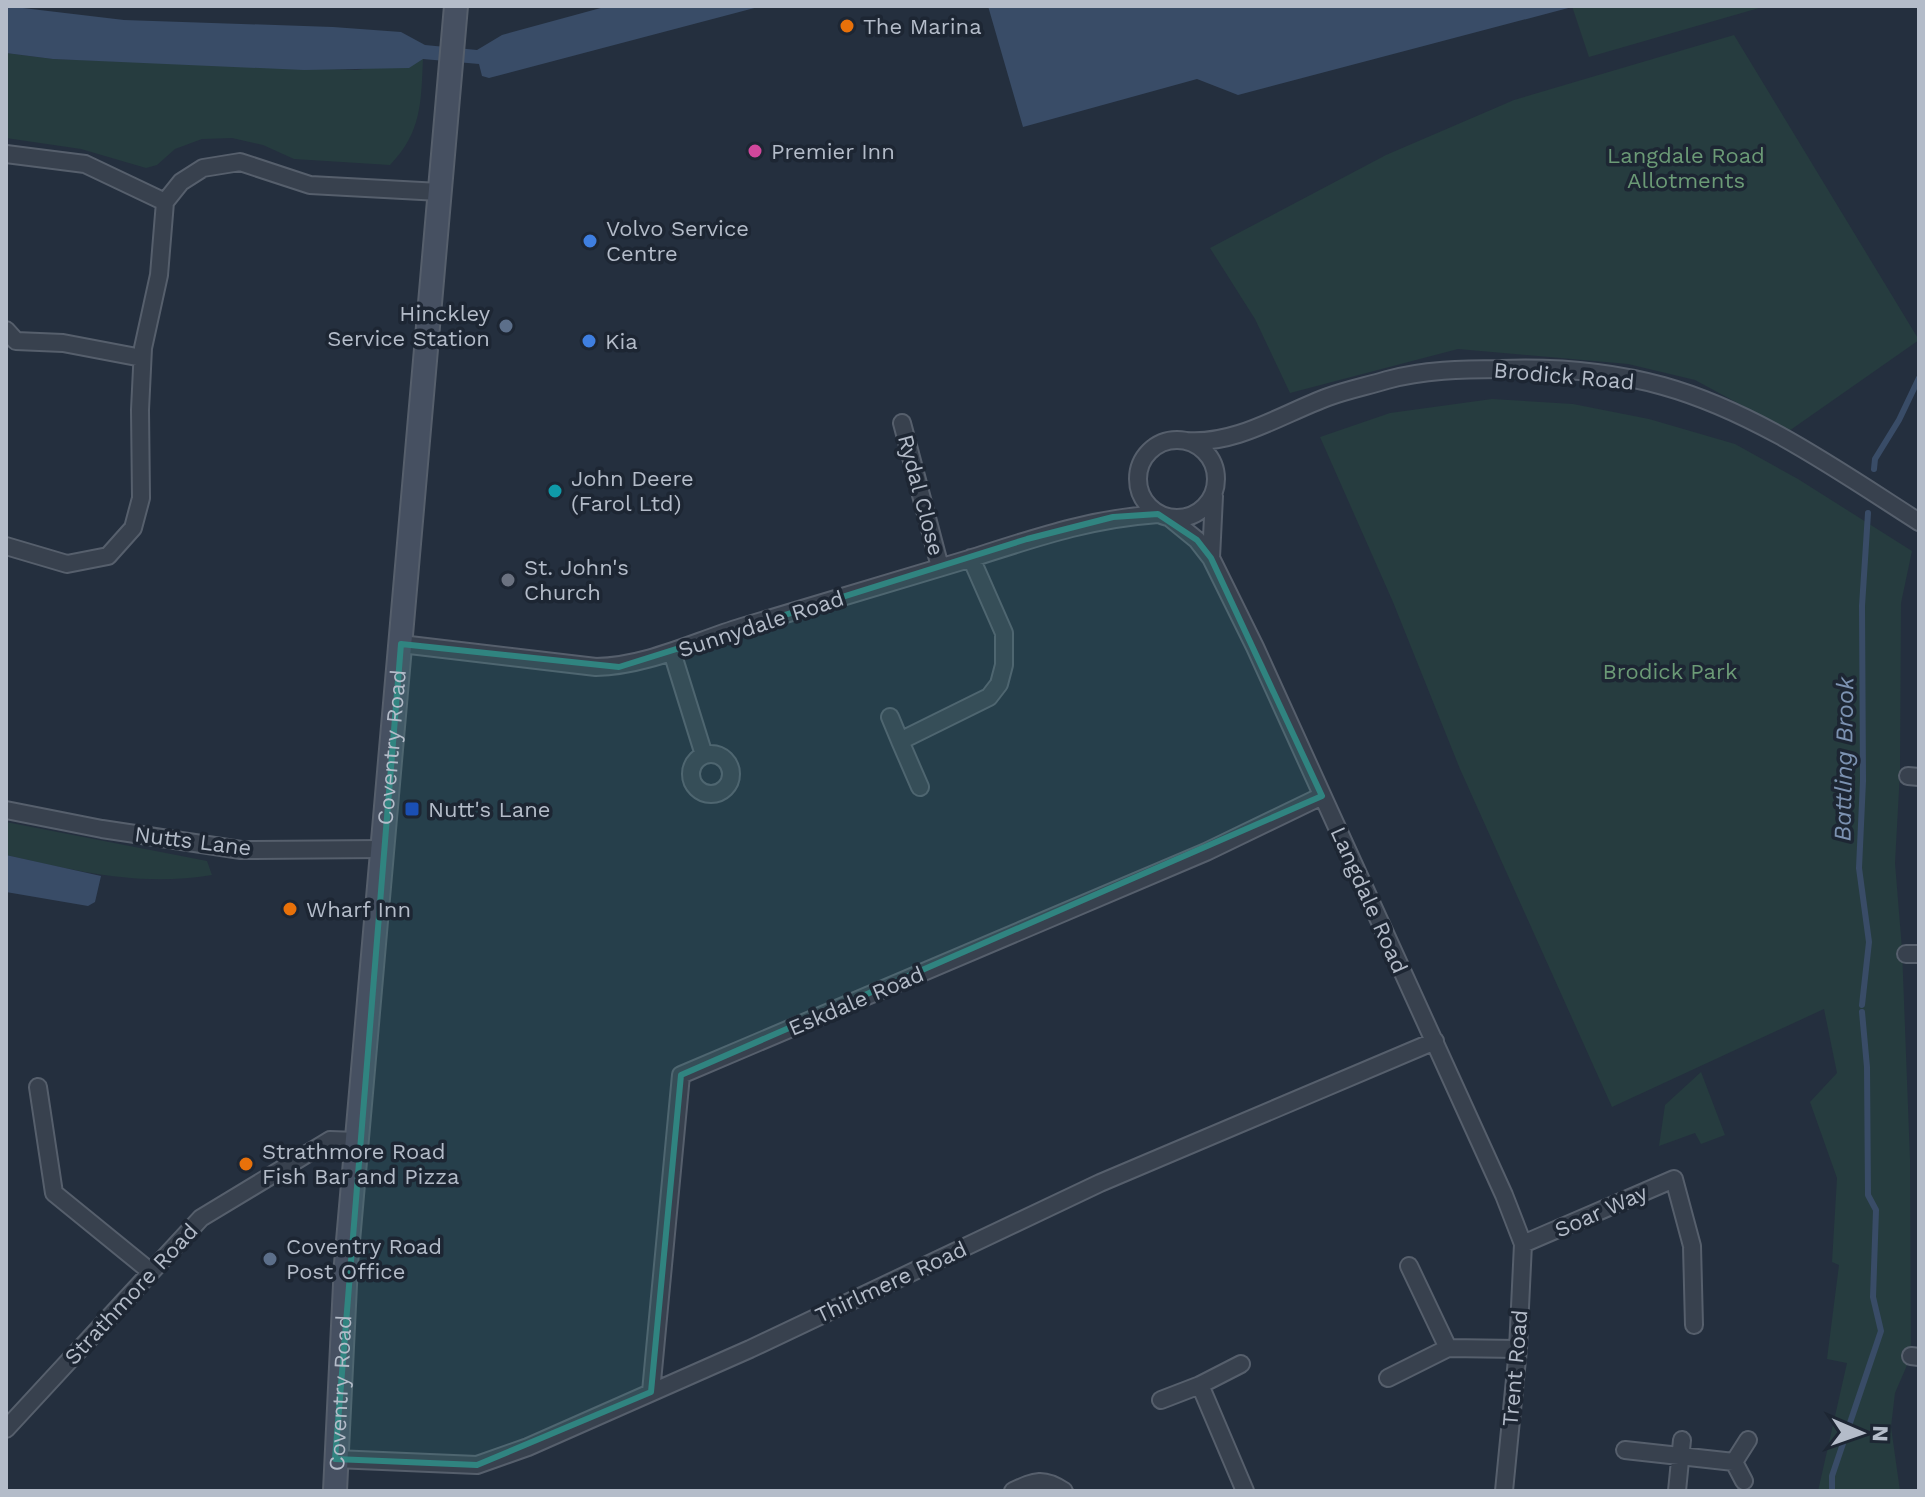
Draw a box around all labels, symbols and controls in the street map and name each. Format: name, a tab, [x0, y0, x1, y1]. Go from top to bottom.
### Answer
place label: The Marina	[863, 14, 982, 39]
marker: The Marina	[838, 17, 856, 35]
place label: Premier Inn	[771, 139, 895, 164]
marker: Premier Inn	[746, 142, 764, 160]
park label: Langdale Road Allotments	[1607, 143, 1765, 193]
place label: Volvo Service Centre	[606, 216, 749, 266]
marker: Volvo Service Centre	[581, 232, 599, 250]
place label: Hinckley Service Station	[327, 301, 491, 351]
marker: Hinckley Service Station	[497, 317, 515, 335]
place label: Kia	[605, 329, 638, 354]
marker: Kia	[580, 332, 598, 350]
street label: Brodick Road	[1492, 357, 1636, 395]
street label: Rydal Close	[893, 432, 949, 558]
place label: John Deere (Farol Ltd)	[571, 466, 694, 516]
marker: John Deere (Farol Ltd)	[546, 482, 564, 500]
place label: St. John's Church	[524, 555, 629, 605]
marker: St. John's Church	[499, 571, 517, 589]
street label: Sunnydale Road	[675, 585, 847, 663]
park label: Brodick Park	[1603, 659, 1737, 684]
street label: Coventry Road	[372, 668, 410, 826]
water label: Battling Brook	[1829, 676, 1859, 842]
place label: Nutt's Lane	[428, 797, 550, 822]
marker: Nutt's Lane	[403, 800, 421, 818]
street label: Nutts Lane	[133, 821, 253, 861]
street label: Langdale Road	[1325, 823, 1413, 977]
place label: Wharf Inn	[306, 897, 411, 922]
marker: Wharf Inn	[281, 900, 299, 918]
street label: Eskdale Road	[785, 961, 927, 1041]
place label: Strathmore Road Fish Bar and Pizza	[262, 1139, 459, 1189]
marker: Strathmore Road Fish Bar and Pizza	[237, 1155, 255, 1173]
street label: Soar Way	[1551, 1179, 1652, 1242]
street label: Strathmore Road	[59, 1218, 203, 1370]
place label: Coventry Road Post Office	[286, 1234, 442, 1284]
street label: Thirlmere Road	[811, 1236, 971, 1328]
marker: Coventry Road Post Office	[261, 1250, 279, 1268]
street label: Trent Road	[1497, 1309, 1533, 1427]
street label: Coventry Road	[323, 1315, 356, 1472]
north arrow	[1821, 1393, 1901, 1473]
text: N	[1868, 1425, 1893, 1442]

